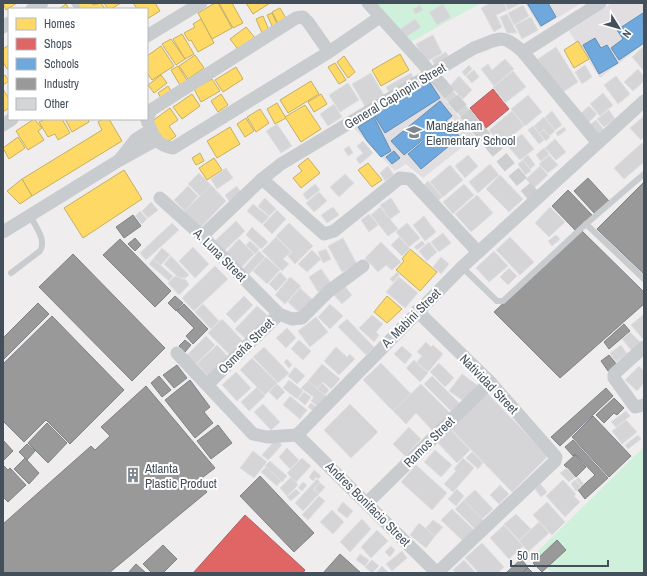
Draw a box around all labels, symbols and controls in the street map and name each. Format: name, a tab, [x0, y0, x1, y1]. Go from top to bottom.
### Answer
legend	[8, 8, 148, 120]
north arrow	[599, 8, 639, 48]
text: Homes	[44, 16, 75, 32]
text: N	[619, 27, 635, 41]
text: Shops	[44, 36, 72, 52]
text: Schools	[44, 56, 79, 72]
street label: General Capinpin Street	[341, 59, 449, 133]
text: Industry	[44, 76, 79, 92]
text: Other	[44, 96, 69, 112]
place label: Manggahan Elementary School	[426, 117, 515, 149]
school or university icon: Manggahan Elementary School	[405, 123, 423, 141]
street label: A. Luna Street	[189, 224, 250, 285]
street label: A. Mabini Street	[377, 285, 444, 352]
street label: Osmeña Street	[215, 315, 277, 377]
street label: Natividad Street	[456, 350, 522, 418]
street label: Ramos Street	[400, 413, 458, 471]
street label: Andres Bonifacio Street	[321, 457, 414, 550]
place label: Atlanta Plastic Product	[144, 460, 217, 492]
building icon: Atlanta Plastic Product	[124, 466, 142, 484]
scale bar	[511, 542, 608, 568]
text: 50 m	[517, 548, 539, 564]

